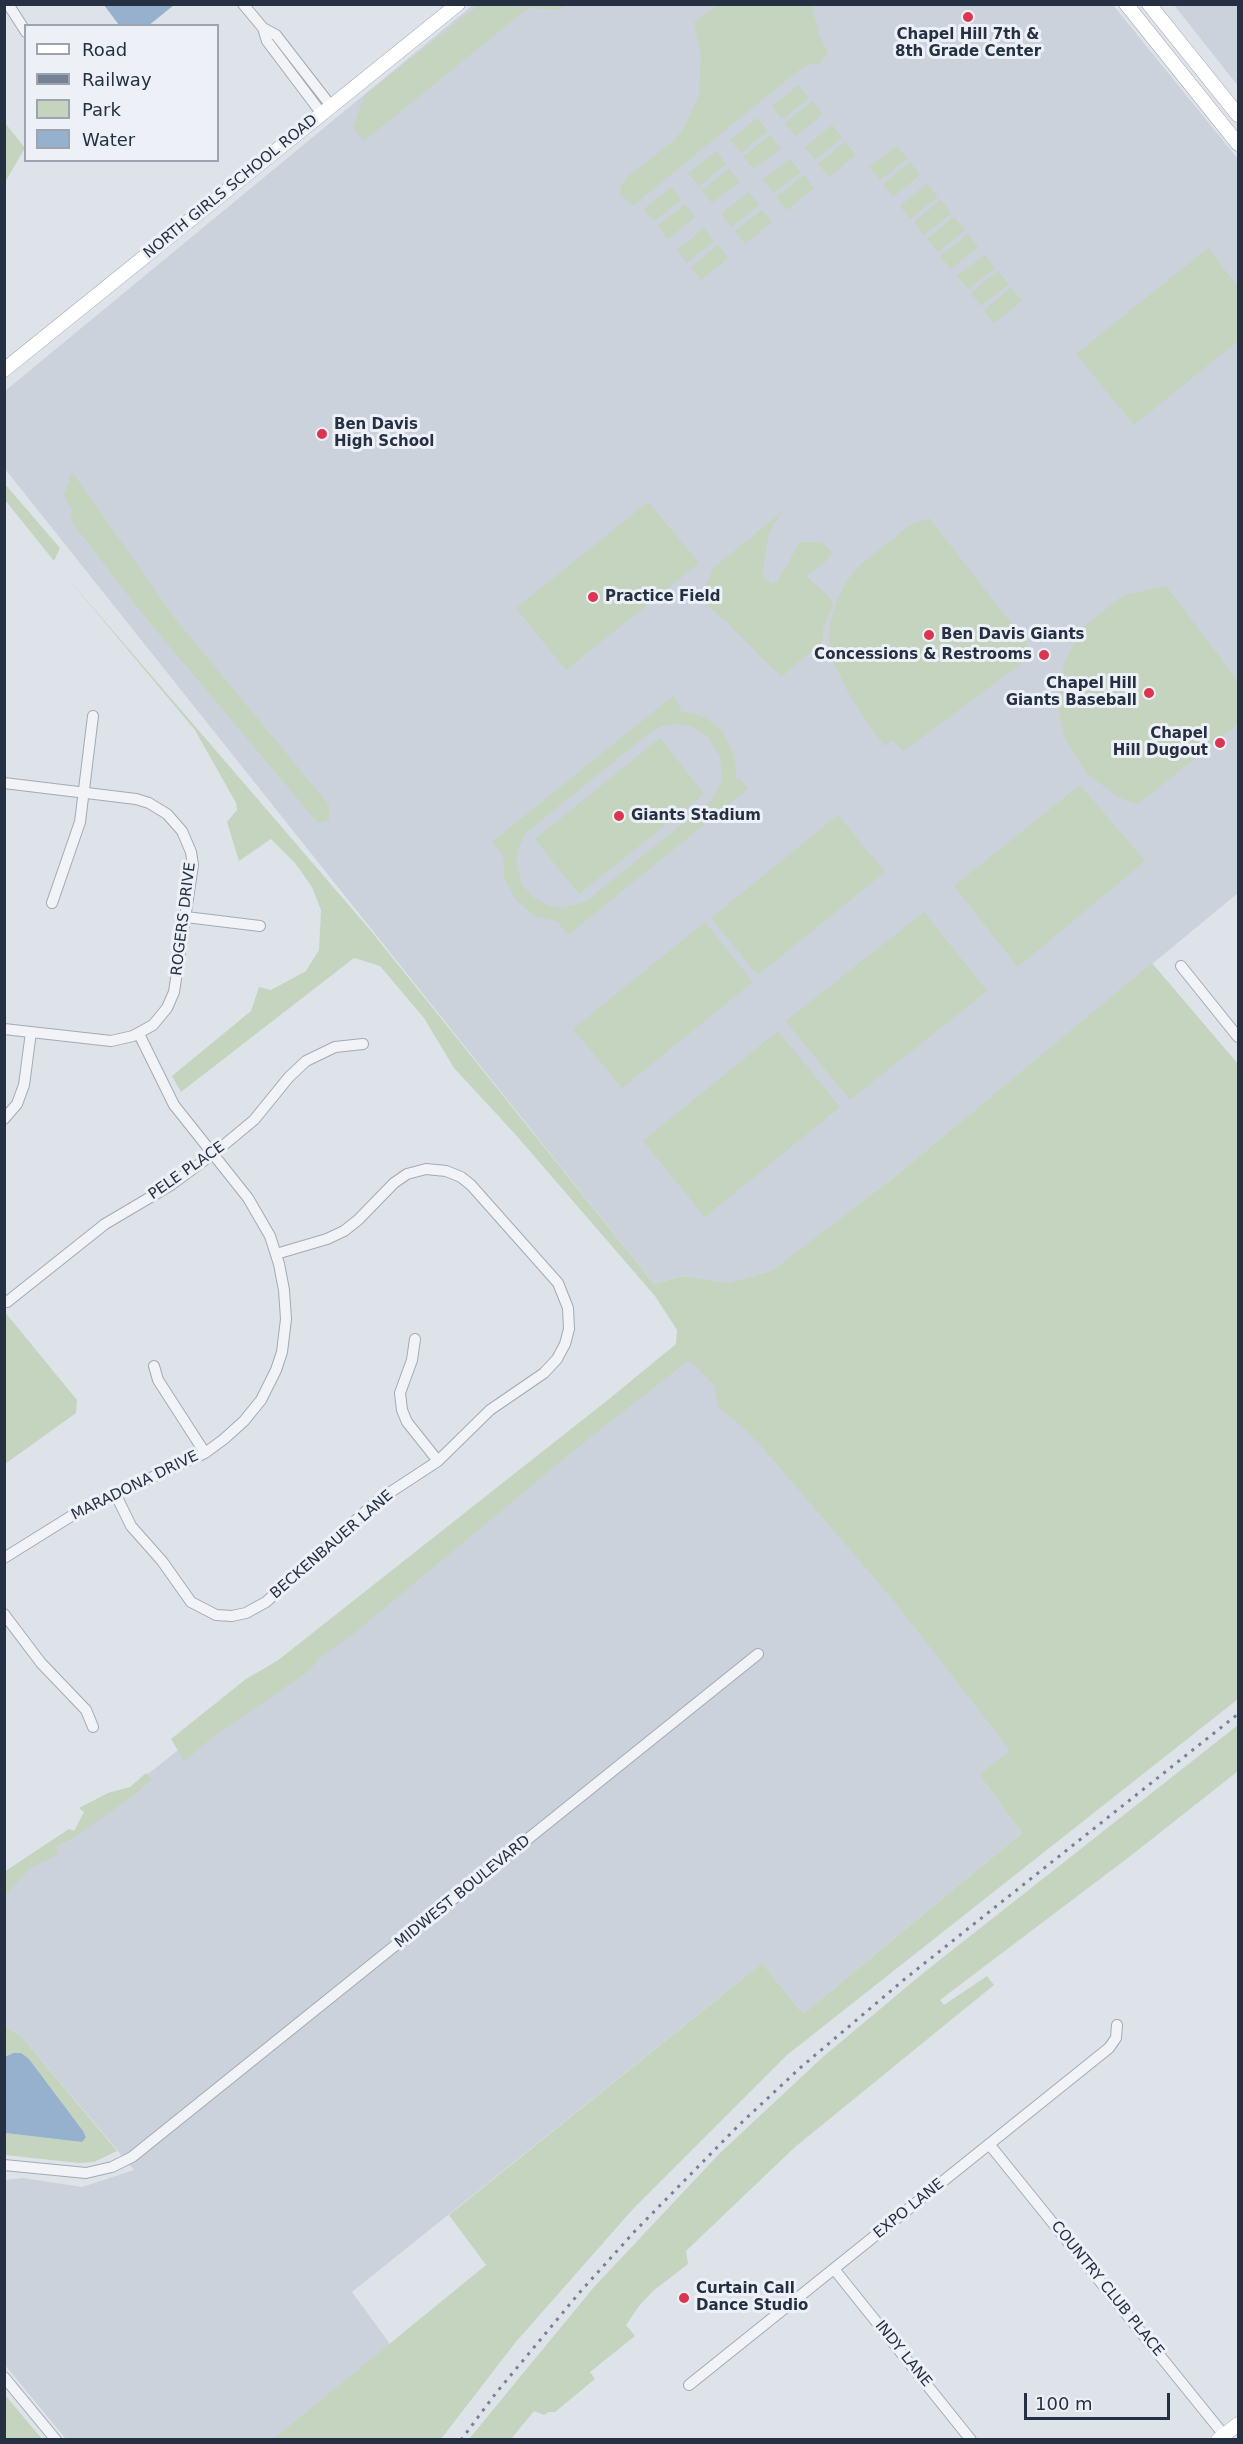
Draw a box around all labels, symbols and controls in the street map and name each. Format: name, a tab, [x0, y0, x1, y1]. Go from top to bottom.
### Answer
marker: Chapel Hill 7th & 8th Grade Center	[961, 10, 975, 24]
legend	[24, 24, 219, 162]
place label: Chapel Hill 7th & 8th Grade Center	[895, 26, 1041, 61]
text: Road	[82, 39, 127, 60]
text: Railway	[82, 69, 152, 90]
text: Park	[82, 99, 121, 120]
street label: NORTH GIRLS SCHOOL ROAD	[140, 111, 322, 263]
text: Water	[82, 129, 135, 150]
place label: Ben Davis High School	[334, 416, 434, 451]
marker: Ben Davis High School	[315, 427, 329, 441]
place label: Practice Field	[605, 588, 720, 606]
marker: Practice Field	[586, 590, 600, 604]
place label: Ben Davis Giants	[941, 626, 1085, 644]
marker: Ben Davis Giants	[922, 628, 936, 642]
place label: Concessions & Restrooms	[814, 646, 1032, 664]
marker: Concessions & Restrooms	[1037, 648, 1051, 662]
place label: Chapel Hill Giants Baseball	[1006, 675, 1137, 710]
marker: Chapel Hill Giants Baseball	[1142, 686, 1156, 700]
place label: Chapel Hill Dugout	[1113, 725, 1208, 760]
marker: Chapel Hill Dugout	[1213, 736, 1227, 750]
place label: Giants Stadium	[631, 807, 761, 825]
marker: Giants Stadium	[612, 809, 626, 823]
street label: ROGERS DRIVE	[168, 861, 200, 977]
street label: PELE PLACE	[145, 1138, 229, 1204]
street label: MARADONA DRIVE	[69, 1447, 201, 1525]
street label: BECKENBAUER LANE	[267, 1487, 397, 1603]
street label: MIDWEST BOULEVARD	[392, 1832, 534, 1952]
street label: EXPO LANE	[870, 2175, 948, 2243]
street label: COUNTRY CLUB PLACE	[1047, 2218, 1167, 2360]
place label: Curtain Call Dance Studio	[696, 2280, 808, 2315]
marker: Curtain Call Dance Studio	[677, 2291, 691, 2305]
street label: INDY LANE	[871, 2317, 935, 2391]
scale bar	[1027, 2381, 1172, 2419]
text: 100 m	[1035, 2393, 1093, 2414]

